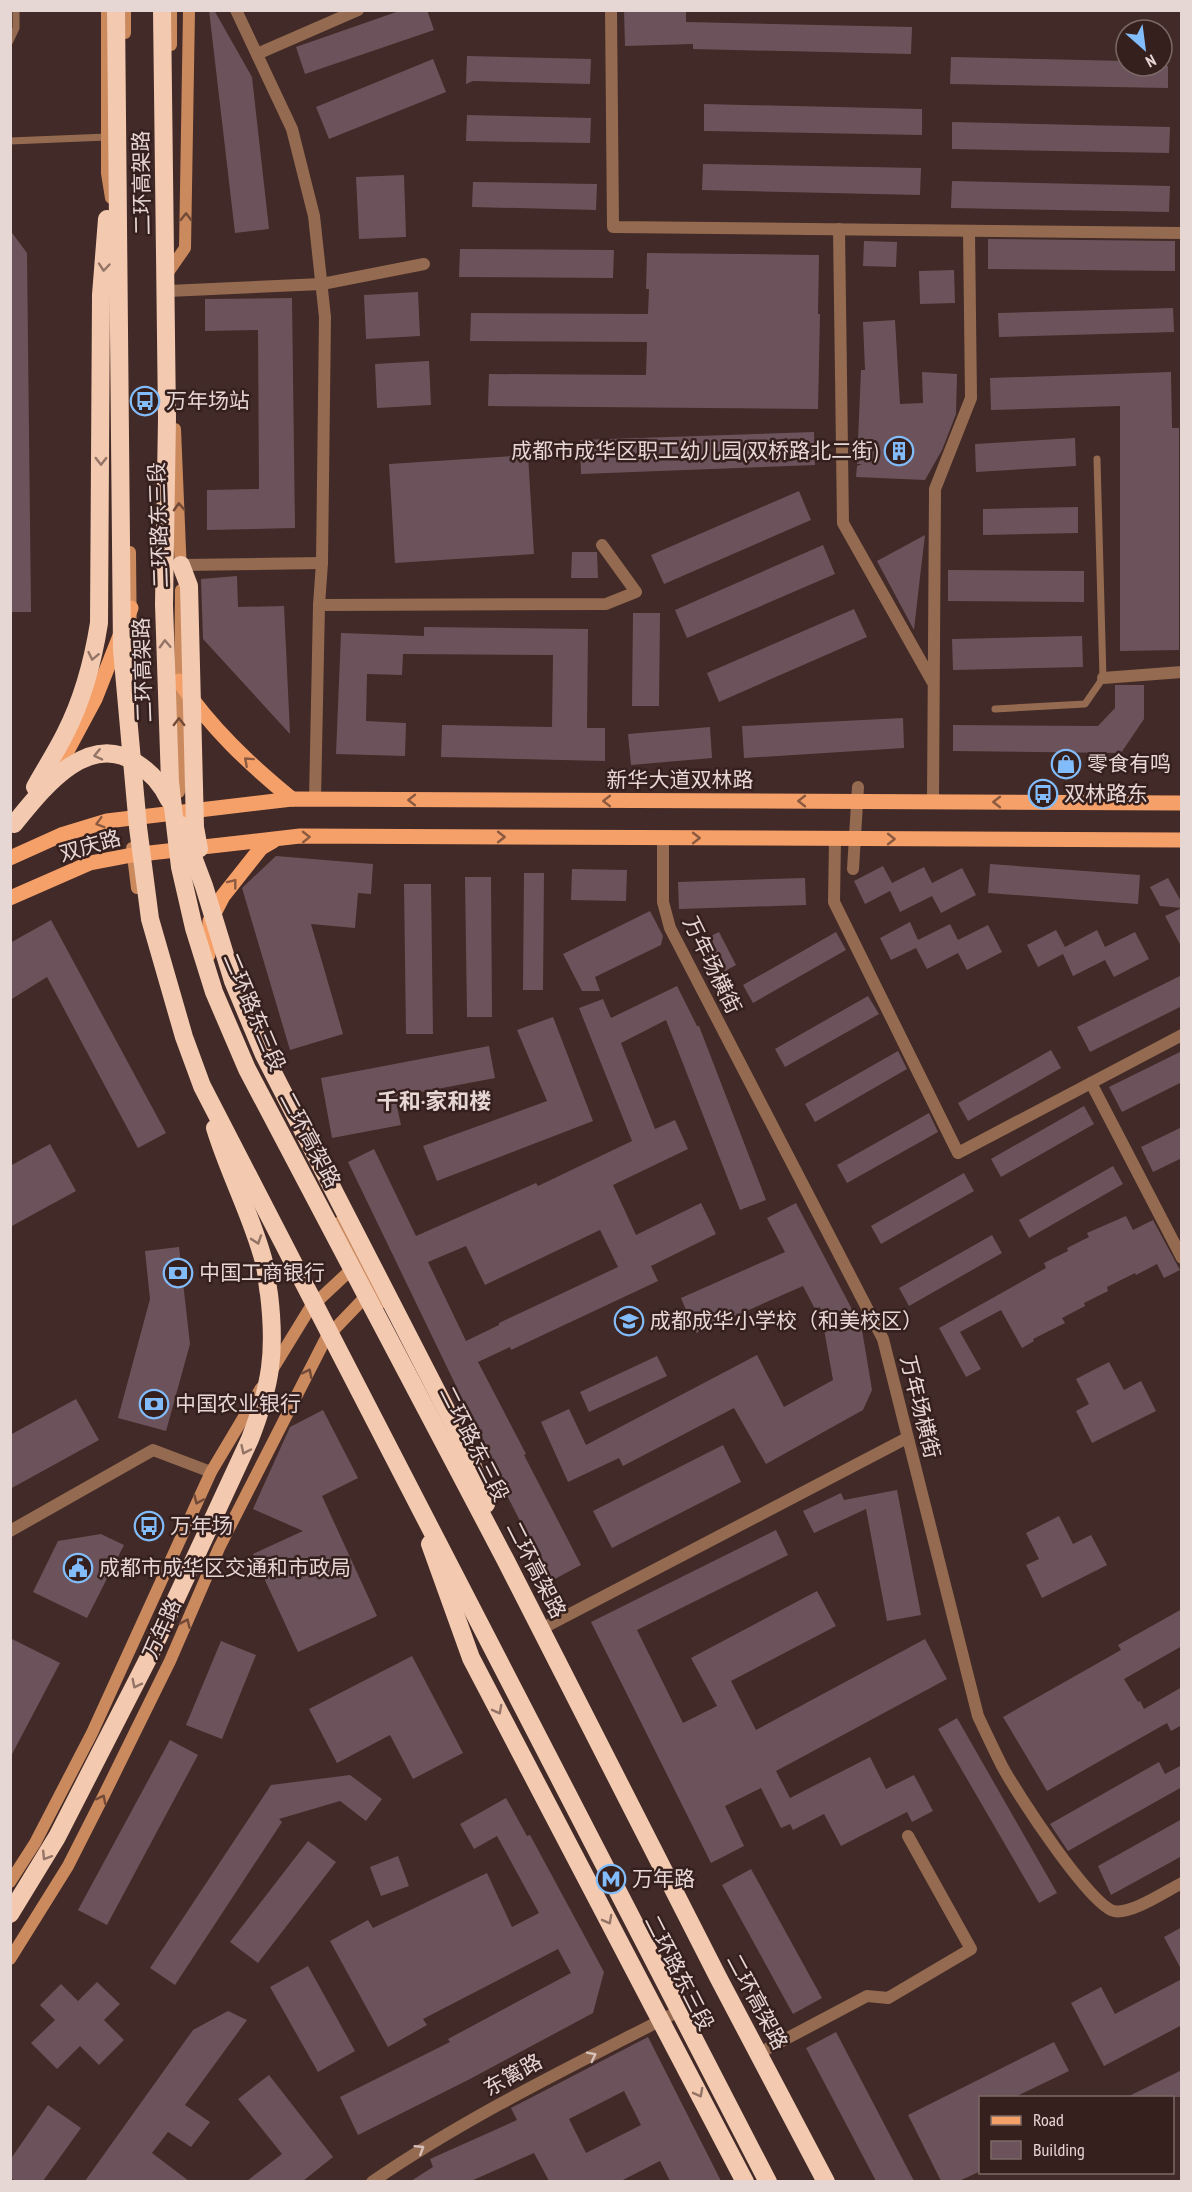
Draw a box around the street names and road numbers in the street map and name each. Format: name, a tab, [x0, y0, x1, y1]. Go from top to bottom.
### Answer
street label: 二环高架路	[127, 130, 156, 236]
street label: 二环路东三段	[143, 462, 174, 588]
street label: 二环高架路	[127, 617, 158, 723]
street label: 新华大道双林路	[607, 766, 754, 793]
street label: 双庆路	[56, 824, 124, 867]
street label: 万年场横街	[677, 912, 748, 1018]
street label: 二环路东三段	[217, 949, 292, 1075]
street label: 二环高架路	[274, 1087, 347, 1192]
street label: 万年场横街	[895, 1353, 946, 1461]
street label: 二环路东三段	[434, 1382, 515, 1506]
street label: 二环高架路	[501, 1517, 572, 1623]
street label: 万年路	[136, 1595, 187, 1663]
street label: 二环路东三段	[639, 1911, 720, 2035]
street label: 二环高架路	[721, 1949, 794, 2054]
street label: 东篱路	[479, 2047, 547, 2102]

